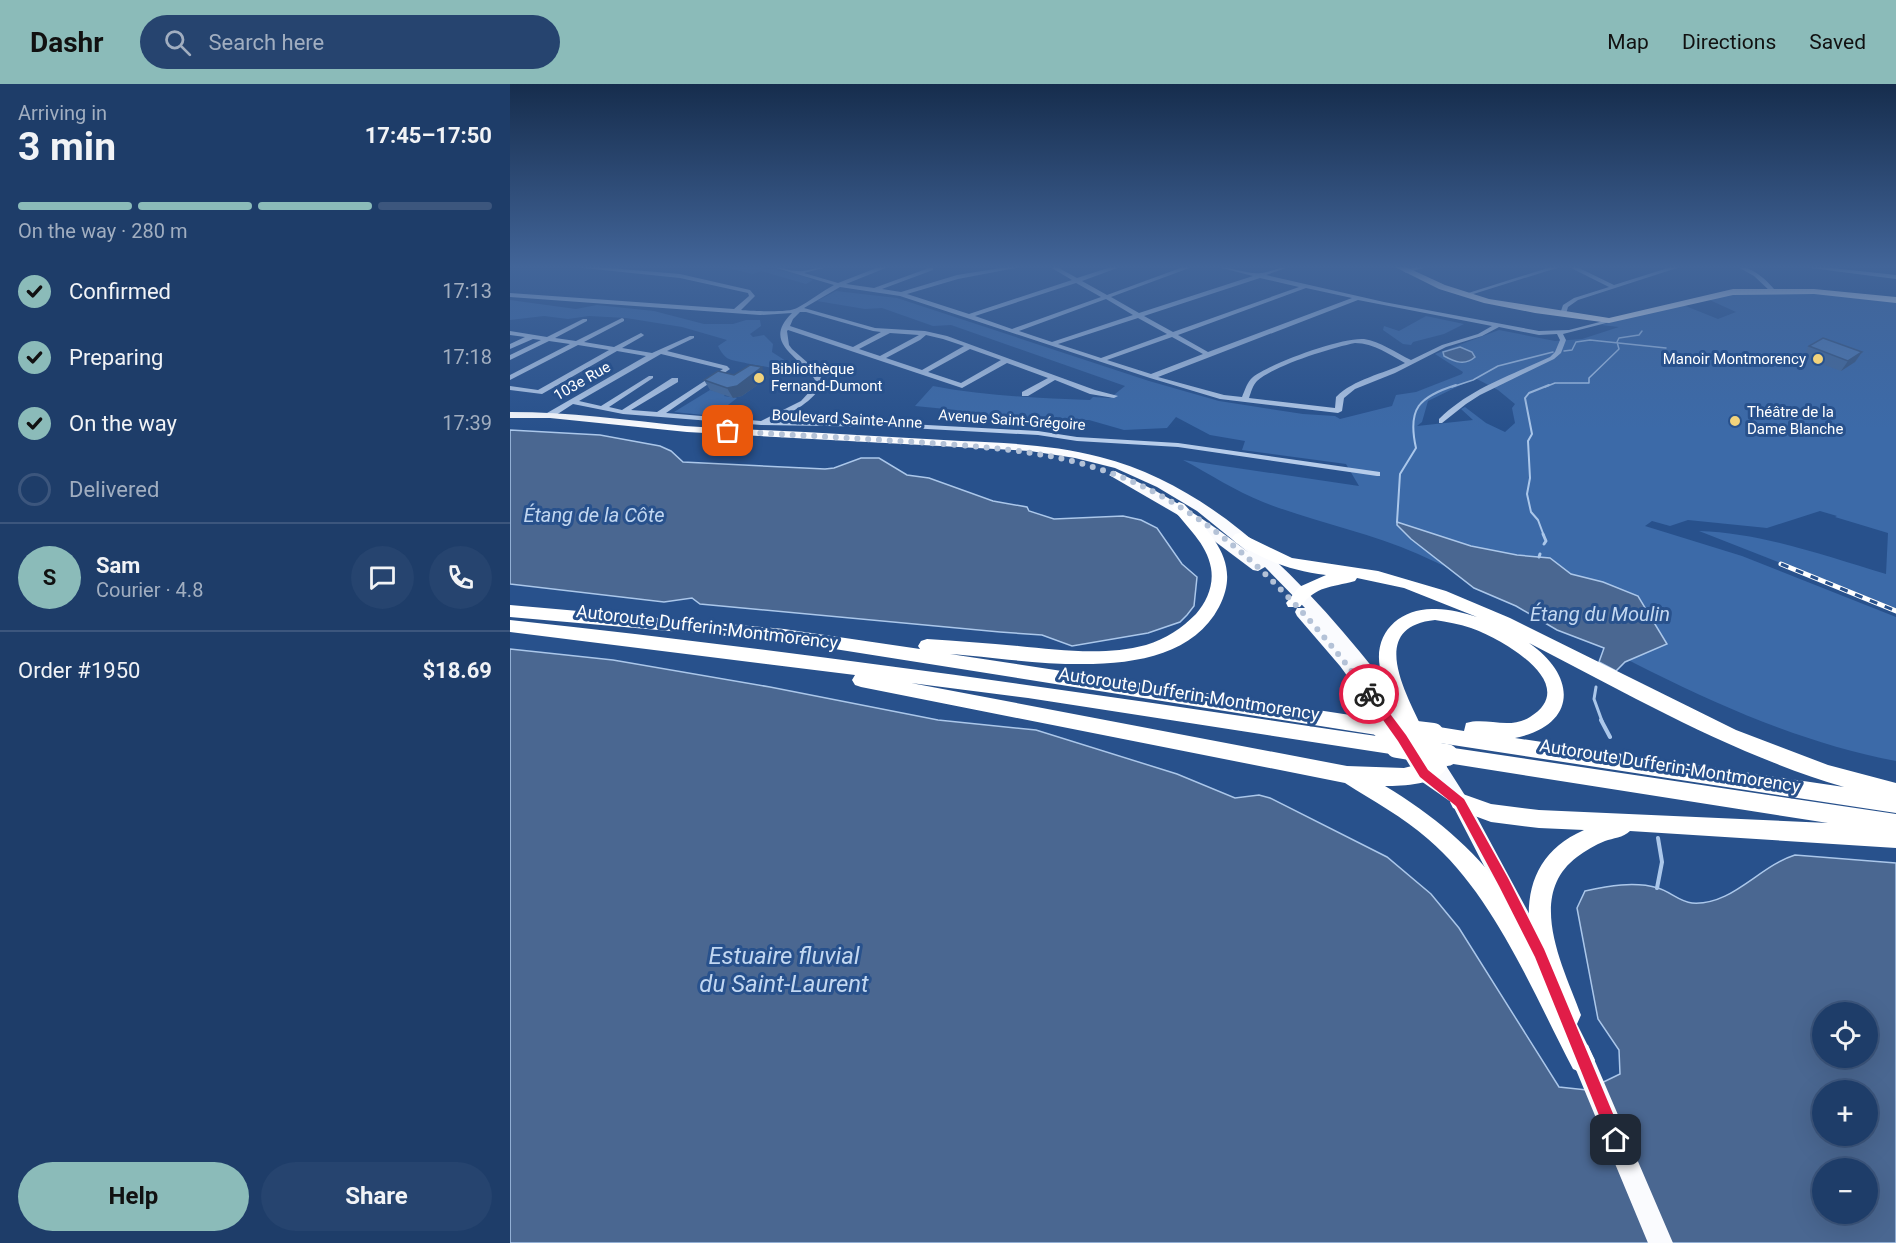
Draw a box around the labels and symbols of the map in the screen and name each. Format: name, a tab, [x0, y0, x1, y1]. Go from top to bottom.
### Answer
place label: Manoir Montmorency	[1663, 350, 1806, 368]
marker: Manoir Montmorency	[1811, 352, 1825, 366]
street label: 103e Rue	[550, 358, 614, 404]
place label: Bibliothèque Fernand-Dumont	[771, 360, 883, 395]
marker: Bibliothèque Fernand-Dumont	[752, 371, 766, 385]
place label: Théâtre de la Dame Blanche	[1747, 403, 1843, 438]
pin	[702, 405, 753, 456]
street label: Boulevard Sainte-Anne	[771, 406, 923, 432]
street label: Avenue Saint-Grégoire	[938, 406, 1086, 434]
marker: Théâtre de la Dame Blanche	[1728, 414, 1742, 428]
water label: Étang de la Côte	[523, 503, 665, 527]
street label: Autoroute Dufferin-Montmorency	[575, 600, 840, 653]
water label: Étang du Moulin	[1530, 602, 1670, 626]
street label: Autoroute Dufferin-Montmorency	[1057, 663, 1321, 725]
courier	[1339, 664, 1399, 724]
street label: Autoroute Dufferin-Montmorency	[1538, 735, 1802, 797]
water label: Estuaire fluvial du Saint-Laurent	[699, 942, 869, 998]
pin	[1590, 1114, 1641, 1165]

